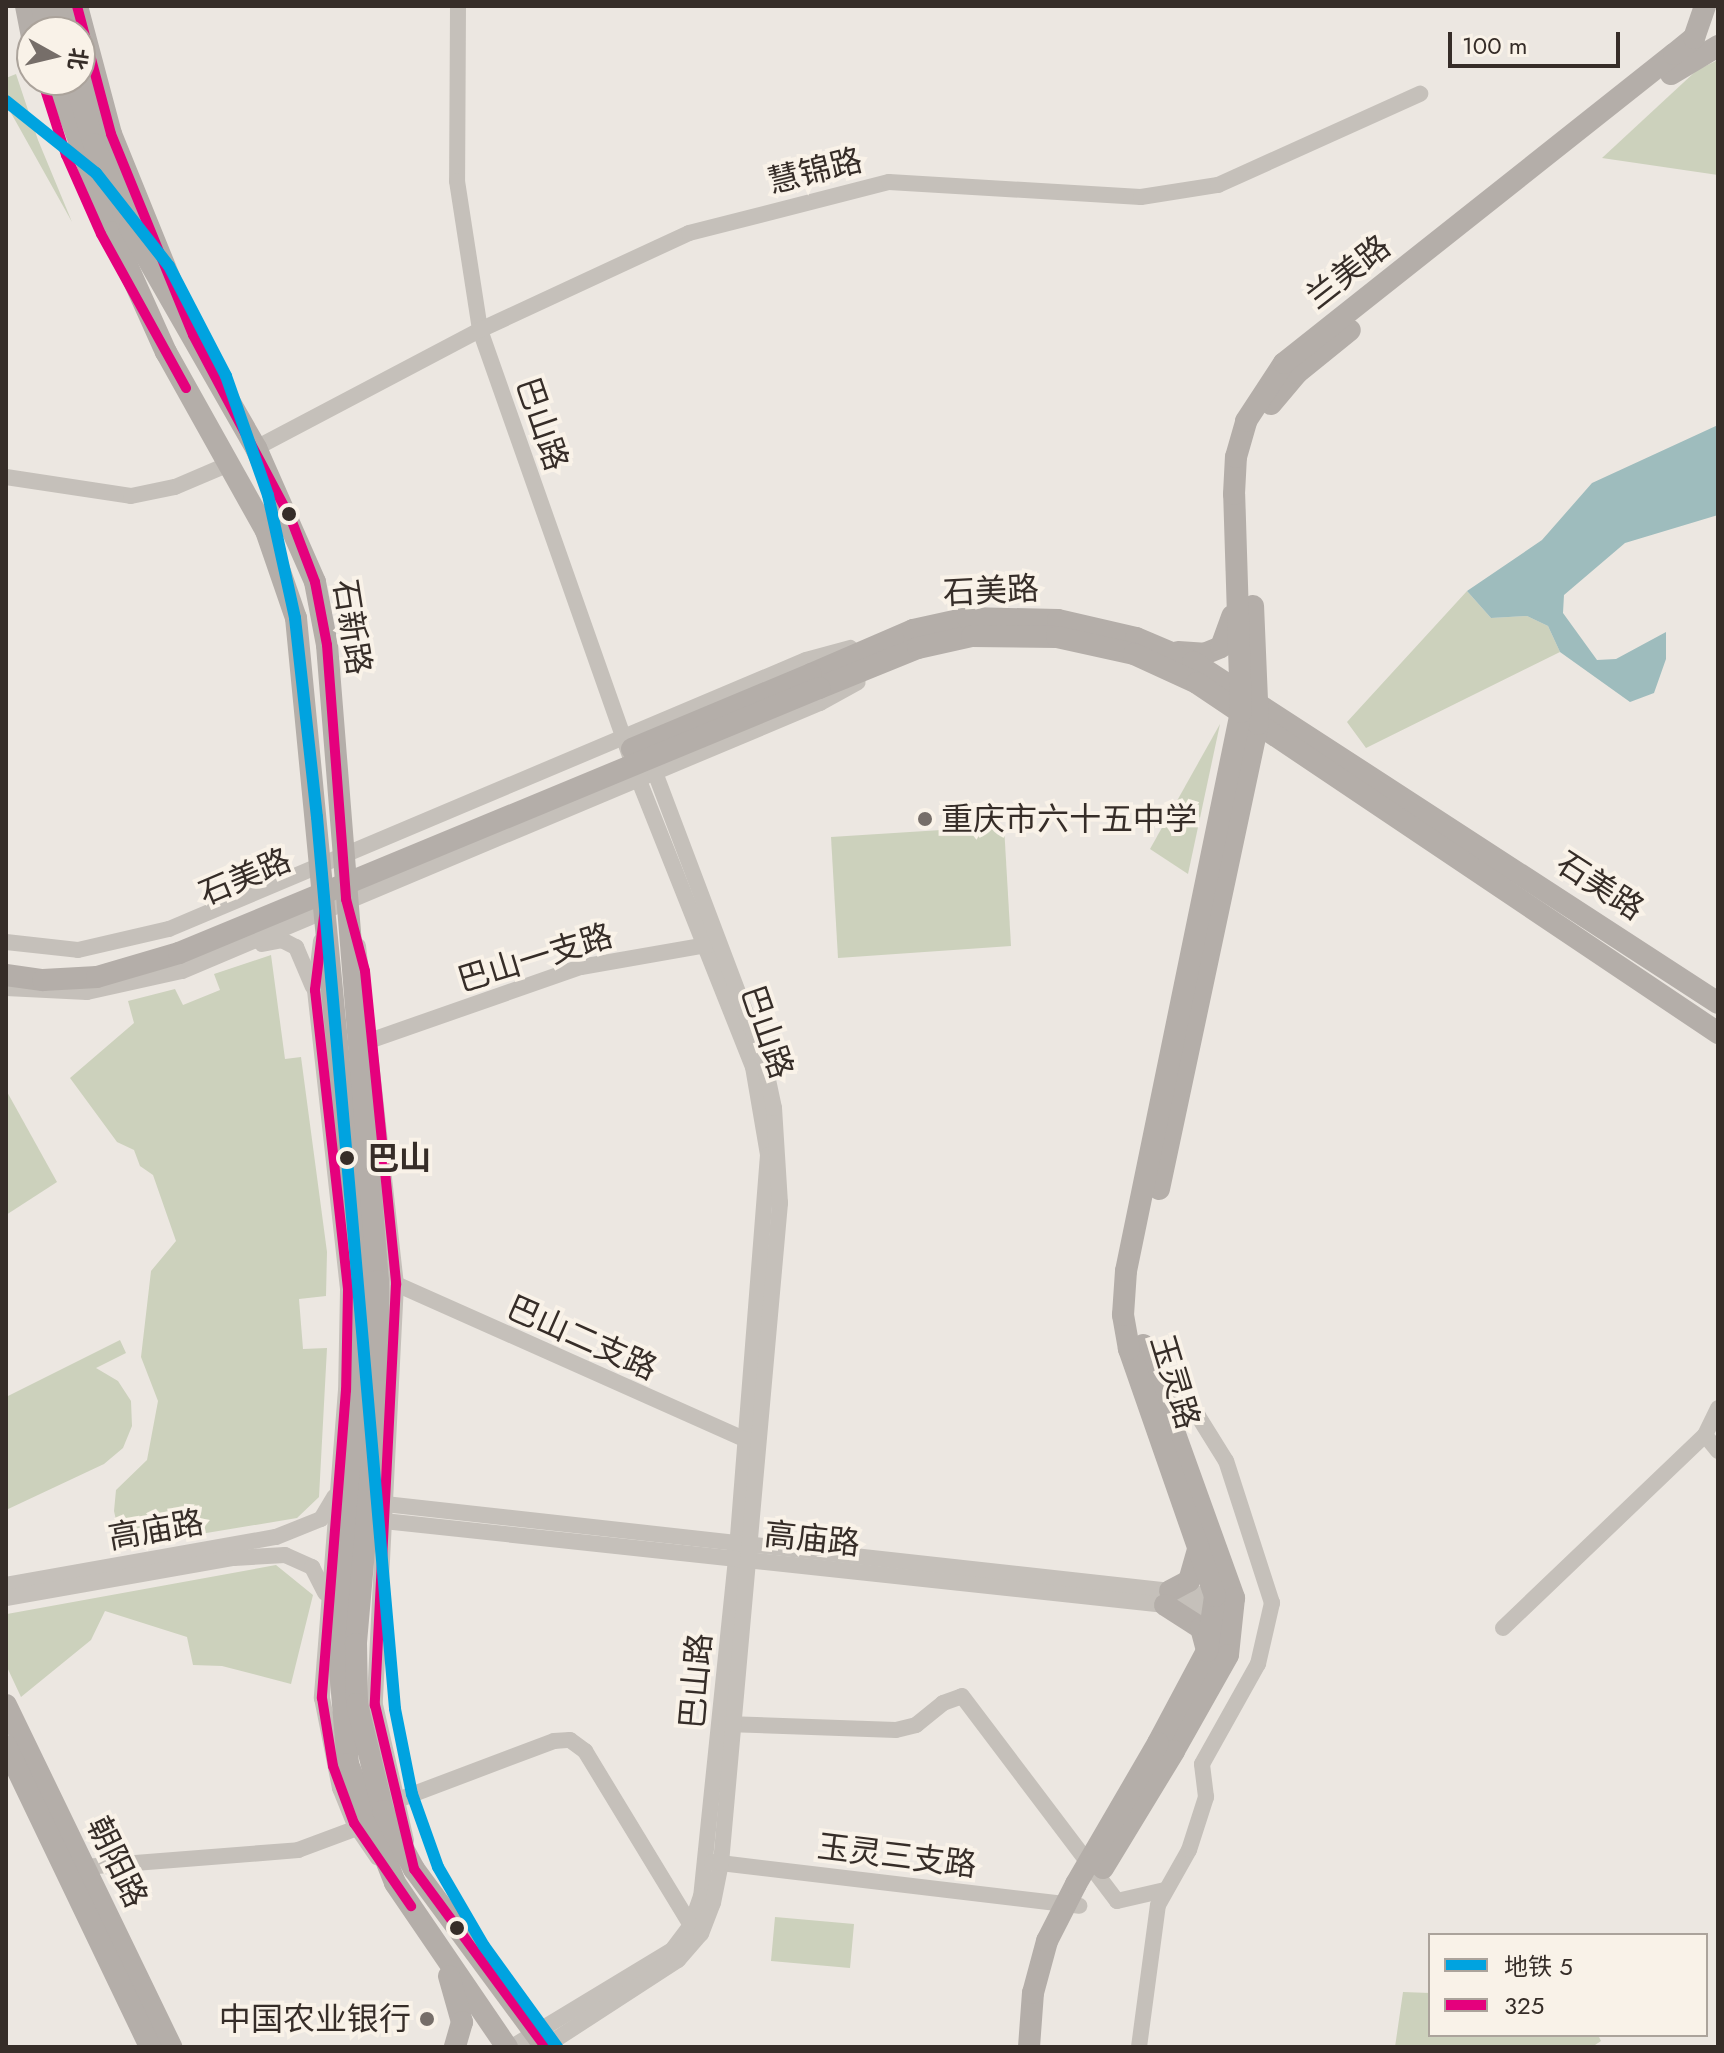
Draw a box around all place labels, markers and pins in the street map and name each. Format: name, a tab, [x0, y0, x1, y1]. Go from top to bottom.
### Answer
unlabelled marker	[281, 506, 297, 522]
place label: 重庆市六十五中学	[941, 800, 1197, 838]
marker: 重庆市六十五中学	[916, 810, 934, 828]
place label: 巴山	[367, 1139, 431, 1177]
marker: 巴山	[334, 1145, 360, 1171]
unlabelled marker	[449, 1920, 465, 1936]
place label: 中国农业银行	[219, 2000, 411, 2038]
marker: 中国农业银行	[418, 2010, 436, 2028]

